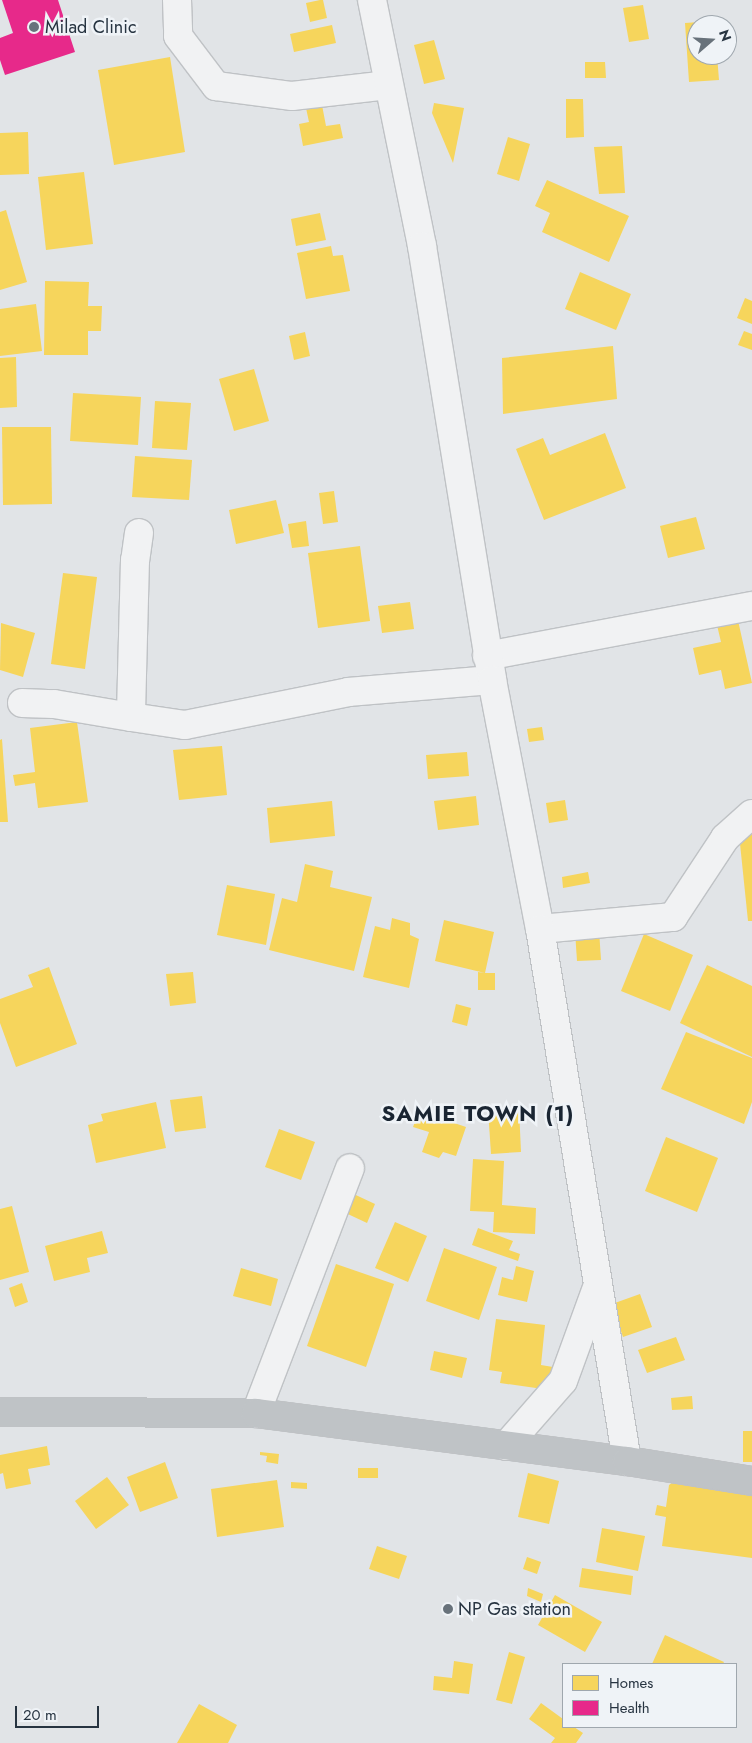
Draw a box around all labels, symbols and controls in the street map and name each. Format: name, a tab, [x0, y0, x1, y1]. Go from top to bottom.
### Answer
north arrow	[687, 15, 737, 65]
place label: Milad Clinic	[45, 16, 137, 38]
marker: Milad Clinic	[27, 20, 41, 34]
text: N	[714, 27, 737, 44]
district label: SAMIE TOWN (1)	[380, 1101, 576, 1127]
place label: NP Gas station	[458, 1598, 571, 1620]
marker: NP Gas station	[442, 1603, 454, 1615]
legend	[562, 1663, 737, 1728]
text: Homes	[609, 1672, 653, 1694]
scale bar	[18, 1696, 101, 1728]
text: Health	[609, 1697, 650, 1719]
text: 20 m	[23, 1704, 57, 1726]

